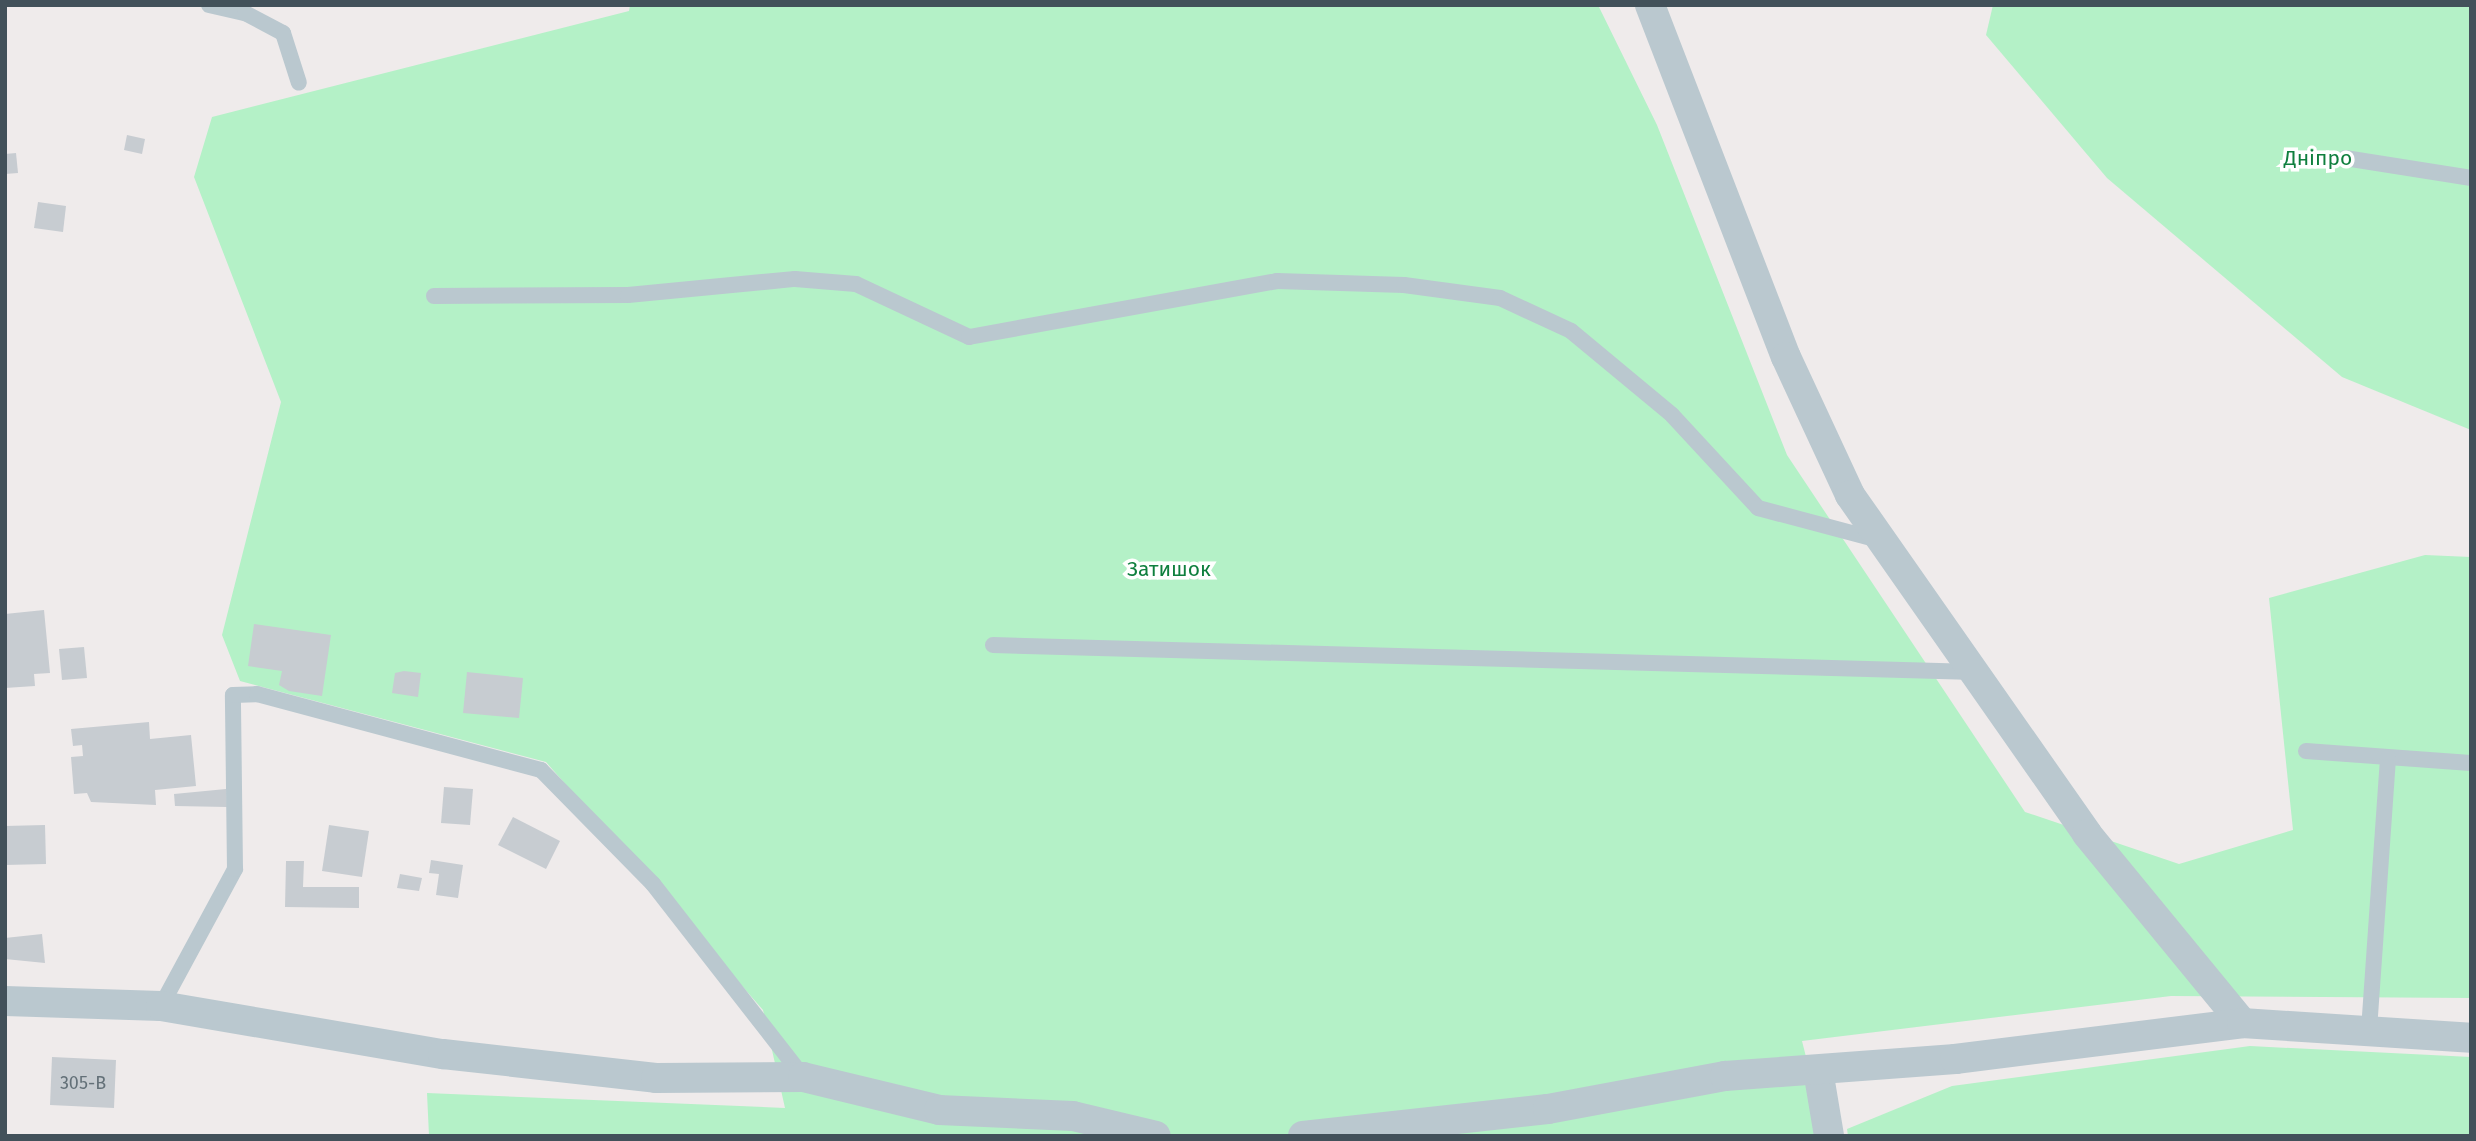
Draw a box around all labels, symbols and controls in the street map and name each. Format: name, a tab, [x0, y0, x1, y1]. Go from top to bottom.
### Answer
park label: Дніпро	[2284, 145, 2352, 171]
park label: Затишок	[1127, 556, 1211, 582]
house number: 305-В	[60, 1072, 106, 1094]

